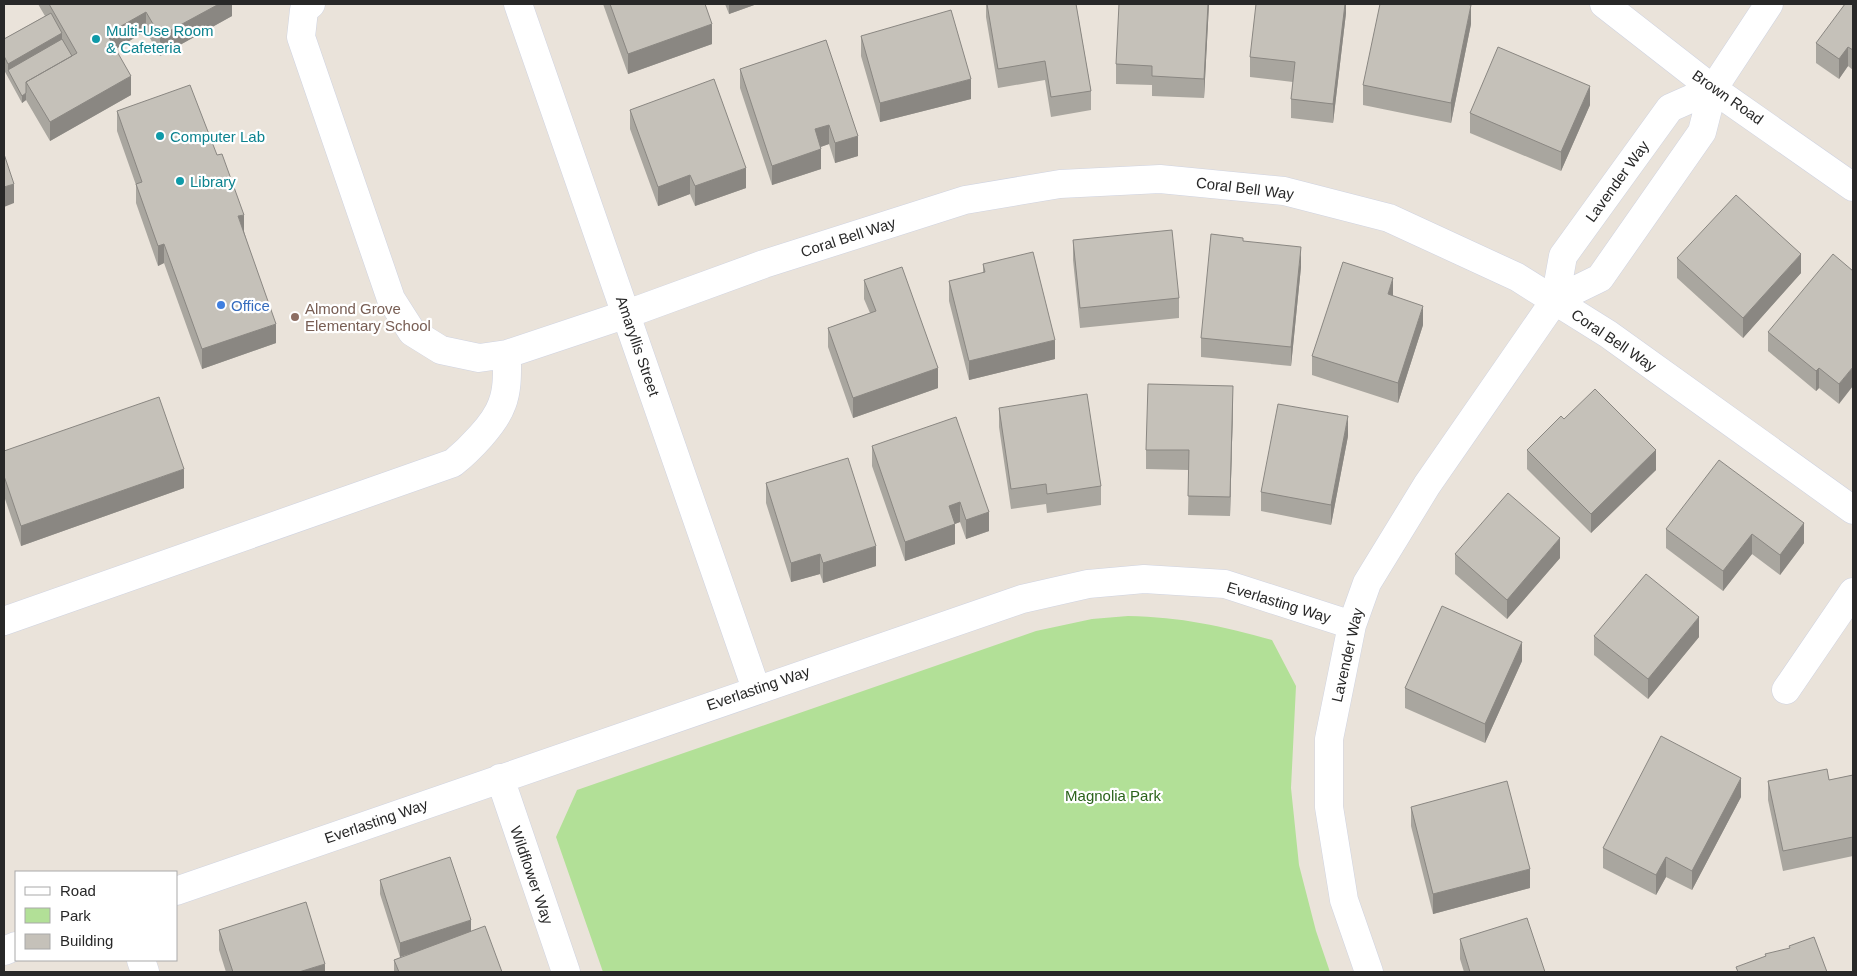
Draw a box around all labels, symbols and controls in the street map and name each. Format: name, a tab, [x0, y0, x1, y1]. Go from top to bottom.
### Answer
place label: Multi-Use Room & Cafeteria	[106, 22, 214, 56]
marker: Multi-Use Room & Cafeteria	[90, 33, 102, 45]
street label: Brown Road	[1689, 66, 1767, 128]
place label: Computer Lab	[170, 128, 265, 145]
marker: Computer Lab	[154, 130, 166, 142]
street label: Lavender Way	[1582, 137, 1652, 225]
place label: Library	[190, 173, 236, 190]
street label: Coral Bell Way	[1195, 174, 1295, 203]
marker: Library	[174, 175, 186, 187]
street label: Coral Bell Way	[798, 214, 898, 260]
street label: Amaryllis Street	[613, 294, 663, 399]
place label: Office	[231, 297, 270, 314]
marker: Office	[215, 299, 227, 311]
place label: Almond Grove Elementary School	[305, 300, 431, 334]
street label: Coral Bell Way	[1568, 305, 1660, 375]
marker: Almond Grove Elementary School	[289, 311, 301, 323]
street label: Everlasting Way	[1225, 578, 1334, 626]
street label: Lavender Way	[1328, 606, 1366, 704]
street label: Everlasting Way	[704, 662, 812, 714]
park label: Magnolia Park	[1065, 787, 1161, 804]
street label: Everlasting Way	[322, 795, 430, 847]
street label: Wildflower Way	[507, 824, 557, 927]
legend	[15, 871, 178, 961]
text: Road	[60, 882, 96, 899]
text: Park	[60, 907, 91, 924]
text: Building	[60, 932, 113, 949]

